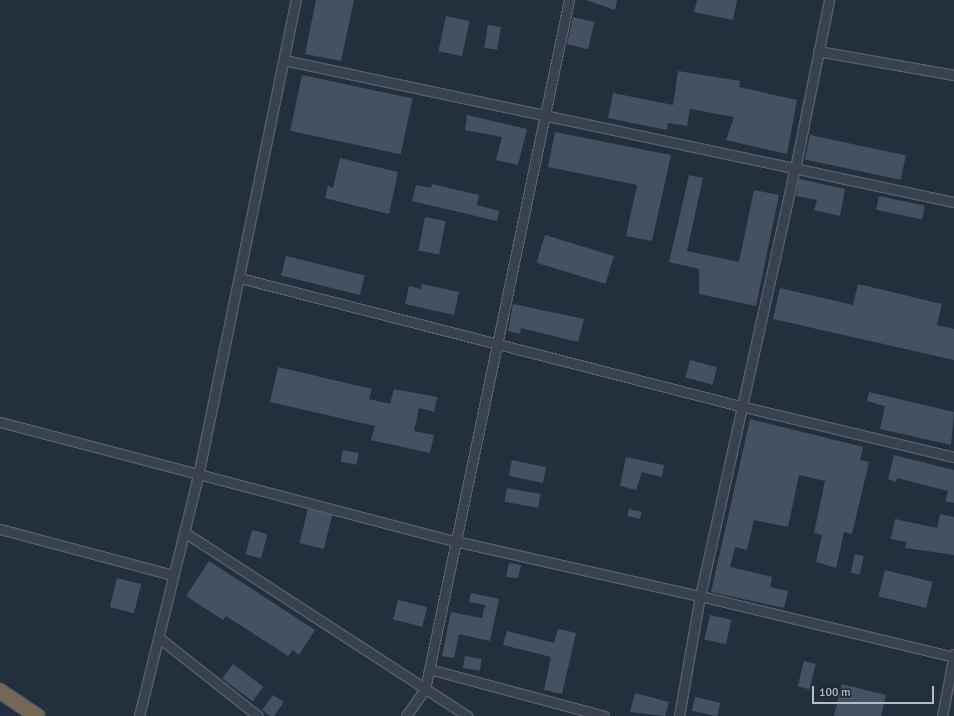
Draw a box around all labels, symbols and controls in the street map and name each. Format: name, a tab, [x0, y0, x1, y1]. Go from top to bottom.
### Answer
scale bar	[814, 678, 936, 704]
text: 100 m	[819, 685, 851, 700]

